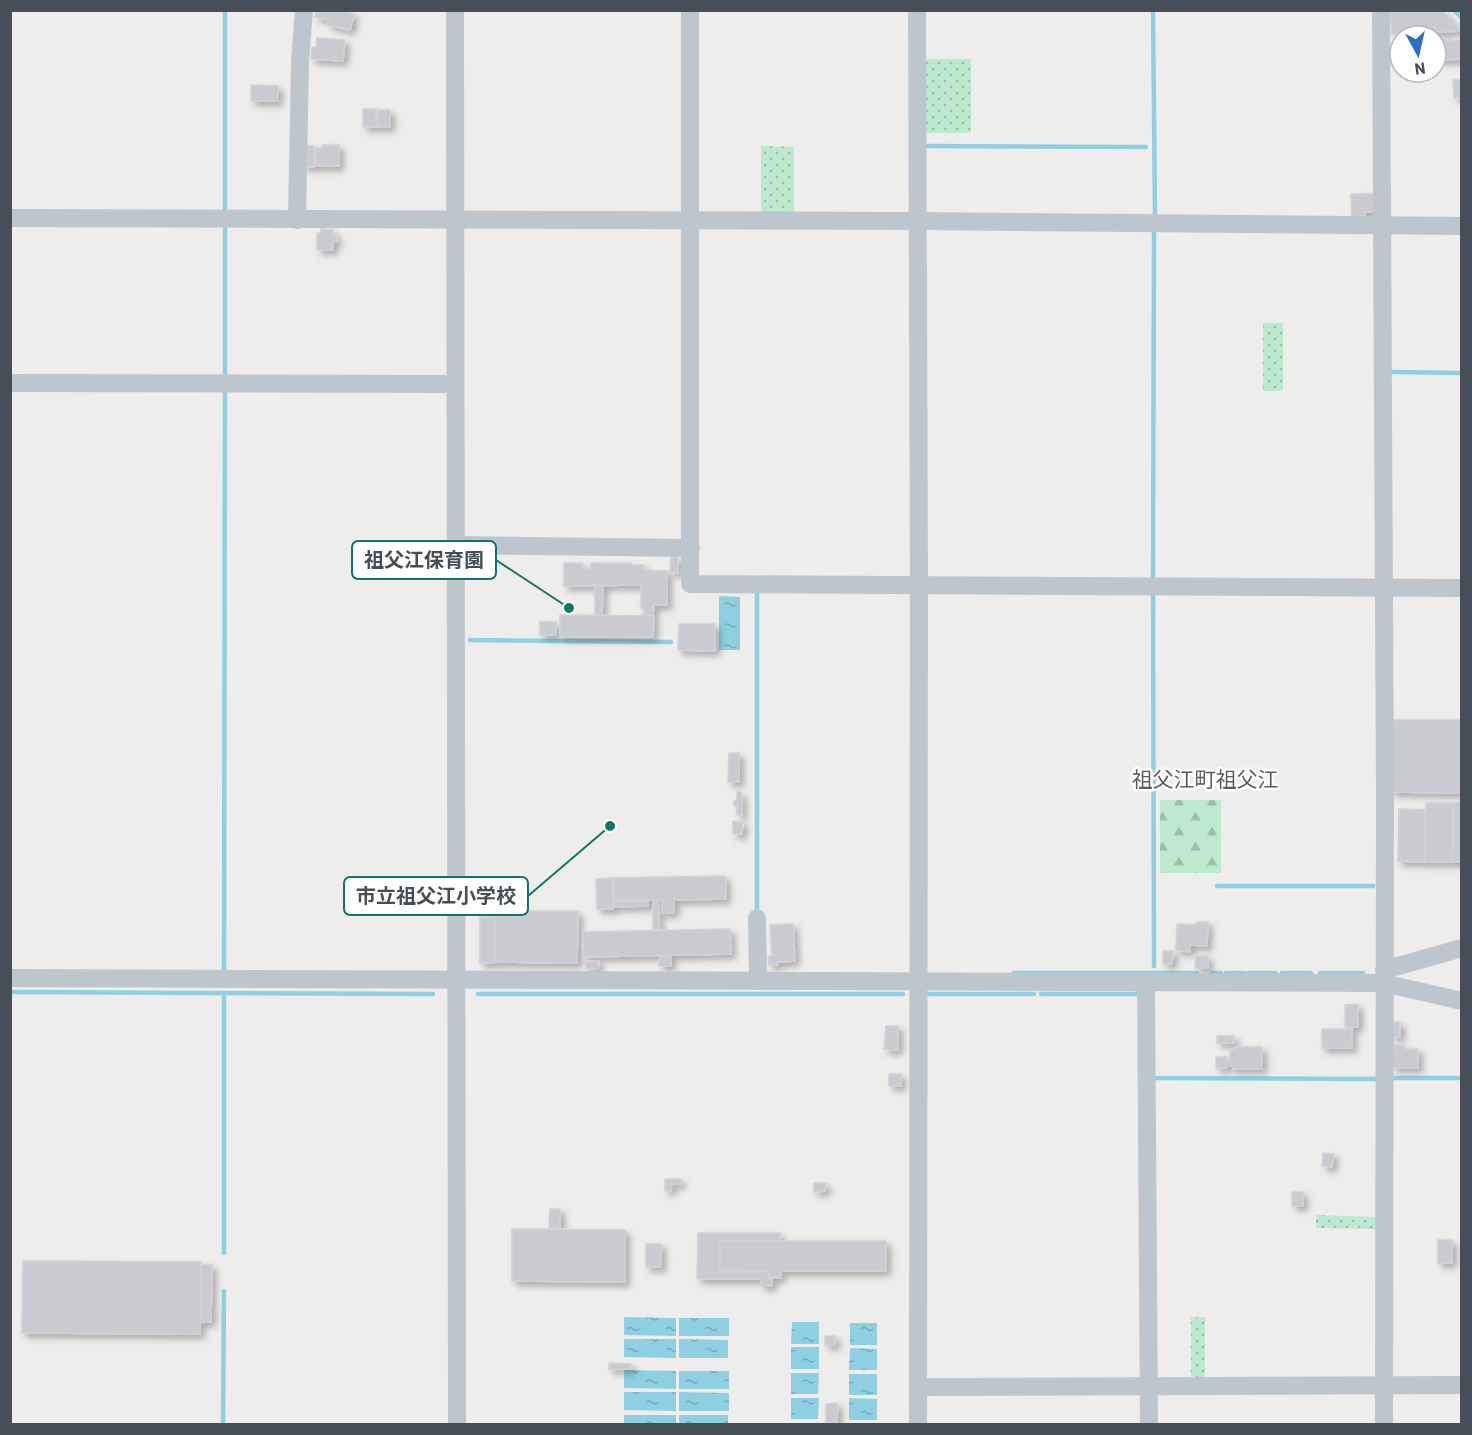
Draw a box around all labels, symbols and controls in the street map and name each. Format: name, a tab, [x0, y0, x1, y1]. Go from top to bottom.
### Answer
north arrow	[1388, 24, 1448, 84]
text: N	[1414, 59, 1427, 79]
callout: 祖父江保育園	[352, 541, 496, 579]
text: 祖父江保育園	[364, 547, 484, 571]
district label: 祖父江町祖父江	[1132, 766, 1279, 791]
callout: 市立祖父江小学校	[344, 877, 528, 915]
text: 市立祖父江小学校	[356, 883, 516, 907]

